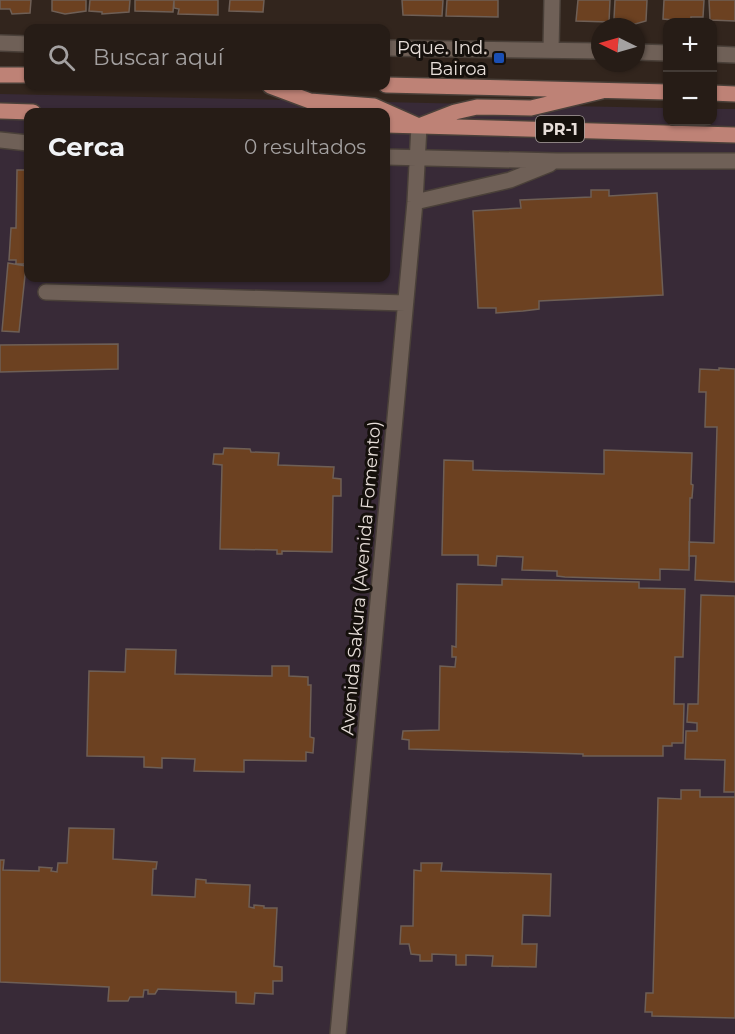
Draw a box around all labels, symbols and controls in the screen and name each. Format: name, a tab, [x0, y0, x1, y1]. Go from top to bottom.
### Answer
north arrow	[591, 18, 645, 72]
map controls	[663, 18, 717, 126]
button: +	[663, 18, 717, 72]
search box	[24, 24, 390, 90]
place label: Pque. Ind. Bairoa	[397, 37, 487, 80]
icon: search	[45, 41, 78, 74]
text: Buscar aquí	[93, 44, 224, 71]
marker: Pque. Ind. Bairoa	[492, 51, 506, 65]
button: −	[663, 72, 717, 126]
road number: PR-1	[536, 116, 584, 142]
text: Cerca	[48, 131, 125, 163]
text: 0 resultados	[244, 135, 366, 159]
street label: Avenida Sakura (Avenida Fomento)	[336, 420, 386, 736]

